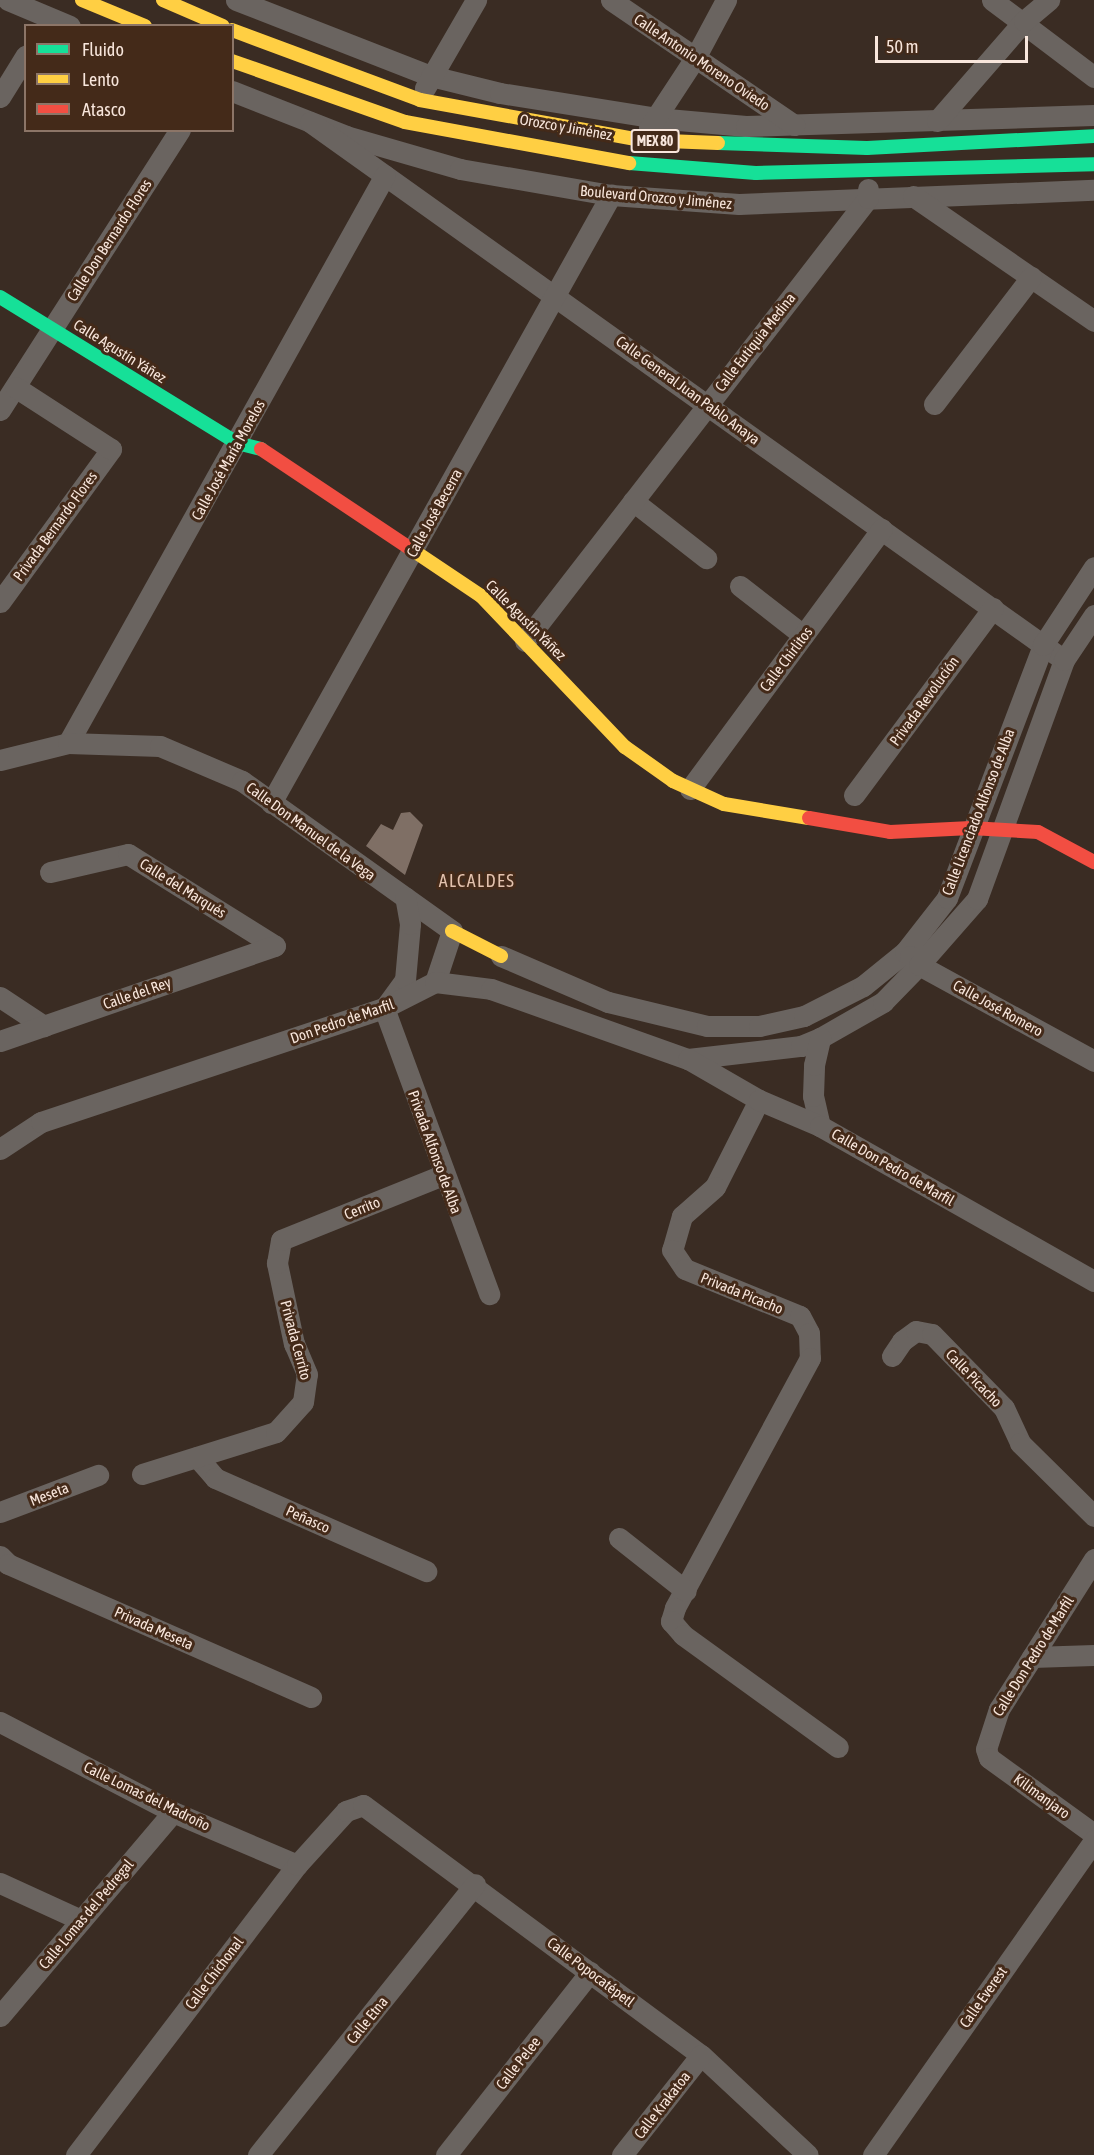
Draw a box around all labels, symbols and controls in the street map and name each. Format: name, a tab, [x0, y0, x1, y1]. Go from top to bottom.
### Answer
street label: Calle Antonio Moreno Oviedo	[631, 10, 773, 114]
legend	[24, 24, 234, 132]
scale bar	[878, 24, 1031, 62]
text: 50 m	[886, 36, 918, 57]
text: Fluido	[82, 39, 124, 60]
text: Lento	[82, 69, 119, 90]
text: Atasco	[82, 99, 126, 120]
street label: Orozco y Jiménez	[518, 110, 614, 144]
road number: MEX 80	[630, 130, 680, 152]
street label: Calle Don Bernardo Flores	[63, 176, 155, 304]
street label: Boulevard Orozco y Jiménez	[579, 181, 733, 213]
street label: Calle Eutiquia Medina	[711, 289, 799, 395]
street label: Calle Agustín Yáñez	[70, 315, 170, 387]
street label: Calle General Juan Pablo Anaya	[613, 332, 763, 448]
street label: Calle José María Morelos	[187, 397, 269, 523]
street label: Calle José Becerra	[402, 466, 466, 560]
street label: Privada Bernardo Flores	[9, 468, 101, 584]
street label: Calle Agustín Yáñez	[482, 576, 570, 664]
street label: Calle Chirlitos	[756, 623, 816, 695]
street label: Privada Revolución	[886, 653, 962, 749]
street label: Calle Licenciado Alfonso de Alba	[938, 726, 1018, 898]
street label: Calle Don Manuel de la Vega	[243, 778, 379, 884]
street label: Calle del Marqués	[137, 854, 229, 922]
district label: ALCALDES	[439, 870, 515, 892]
street label: Calle del Rey	[101, 973, 173, 1013]
street label: Calle José Romero	[950, 976, 1046, 1040]
street label: Don Pedro de Marfil	[288, 995, 396, 1047]
street label: Privada Alfonso de Alba	[404, 1088, 466, 1216]
street label: Calle Don Pedro de Marfil	[828, 1125, 958, 1209]
street label: Cerrito	[341, 1193, 383, 1223]
street label: Privada Picacho	[698, 1268, 786, 1318]
street label: Privada Cerrito	[277, 1298, 315, 1382]
street label: Calle Picacho	[942, 1345, 1006, 1411]
street label: Meseta	[27, 1478, 71, 1510]
street label: Peñasco	[283, 1501, 333, 1537]
street label: Calle Don Pedro de Marfil	[989, 1592, 1077, 1720]
street label: Privada Meseta	[112, 1603, 196, 1653]
street label: Calle Lomas del Madroño	[81, 1758, 213, 1834]
street label: Kilimanjaro	[1010, 1770, 1074, 1822]
street label: Calle Lomas del Pedregal	[35, 1855, 137, 1973]
street label: Calle Chichonal	[181, 1933, 247, 2013]
street label: Calle Popocatépetl	[544, 1933, 638, 2011]
street label: Calle Everest	[955, 1963, 1011, 2031]
street label: Calle Etna	[343, 1993, 391, 2047]
street label: Calle Pelee	[492, 2033, 544, 2093]
street label: Calle Krakatoa	[630, 2068, 694, 2142]

